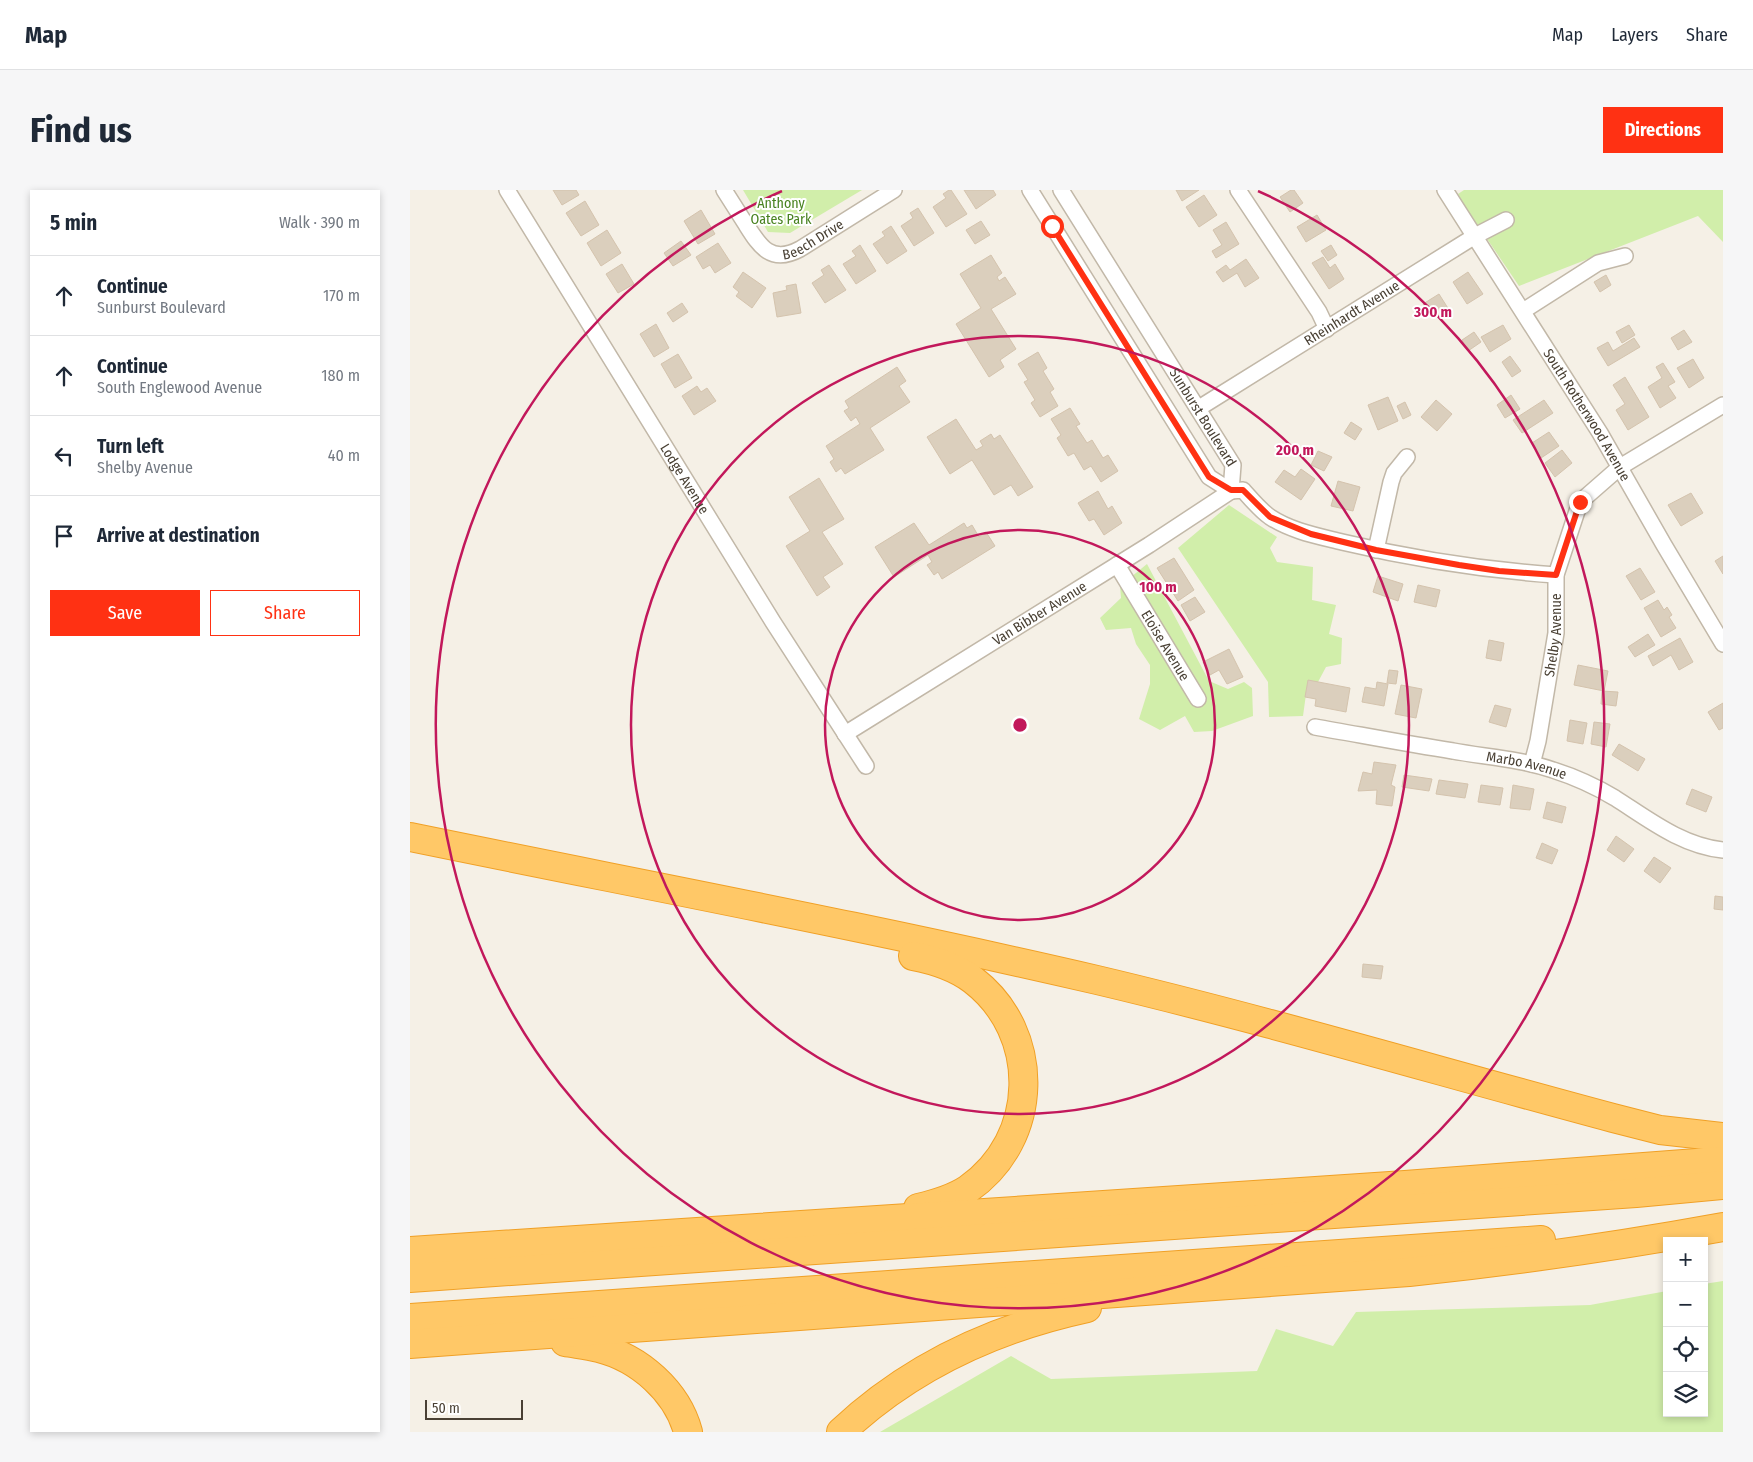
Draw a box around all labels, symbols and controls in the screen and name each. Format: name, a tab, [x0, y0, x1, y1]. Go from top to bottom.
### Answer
text: Map	[25, 21, 67, 49]
text: Map	[1552, 24, 1583, 46]
text: Layers	[1611, 24, 1658, 46]
text: Share	[1686, 24, 1728, 46]
button: Directions	[1603, 107, 1723, 153]
text: Find us	[30, 109, 132, 151]
park label: Anthony Oates Park	[751, 195, 812, 228]
text: 5 min	[50, 210, 97, 236]
text: Walk · 390 m	[279, 213, 360, 232]
route start	[1041, 215, 1064, 238]
street label: Beech Drive	[781, 216, 847, 264]
text: Continue	[97, 275, 168, 298]
street label: Rheinhardt Avenue	[1301, 277, 1403, 349]
icon: ahead	[50, 282, 78, 310]
text: 170 m	[323, 286, 360, 305]
text: Sunburst Boulevard	[97, 298, 226, 317]
text: 300 m	[1413, 303, 1452, 321]
street label: South Rotherwood Avenue	[1539, 346, 1634, 484]
text: Continue	[97, 355, 168, 378]
icon: ahead	[50, 362, 78, 390]
street label: Sunburst Boulevard	[1166, 365, 1240, 470]
text: 180 m	[321, 366, 360, 385]
text: South Englewood Avenue	[97, 378, 262, 397]
text: Turn left	[97, 435, 164, 458]
street label: Lodge Avenue	[656, 441, 712, 517]
text: 200 m	[1275, 441, 1314, 459]
icon: left	[50, 442, 78, 470]
text: 40 m	[328, 446, 360, 465]
text: Shelby Avenue	[97, 458, 193, 477]
route end	[1569, 491, 1592, 514]
icon: arrive	[50, 522, 78, 550]
text: Arrive at destination	[97, 524, 260, 547]
street label: Van Bibber Avenue	[990, 578, 1090, 649]
text: 100 m	[1139, 578, 1177, 596]
button: Save	[50, 590, 200, 636]
button: Share	[210, 590, 360, 636]
street label: Shelby Avenue	[1541, 593, 1565, 678]
street label: Eloise Avenue	[1137, 607, 1193, 684]
centre of rings	[1011, 716, 1029, 734]
street label: Marbo Avenue	[1485, 748, 1569, 783]
map controls	[1663, 1237, 1708, 1417]
button: +	[1663, 1237, 1708, 1282]
button: −	[1663, 1282, 1708, 1327]
button: locate	[1663, 1327, 1708, 1372]
button: layers	[1663, 1372, 1708, 1417]
scale bar	[425, 1397, 522, 1420]
text: 50 m	[432, 1400, 460, 1417]

